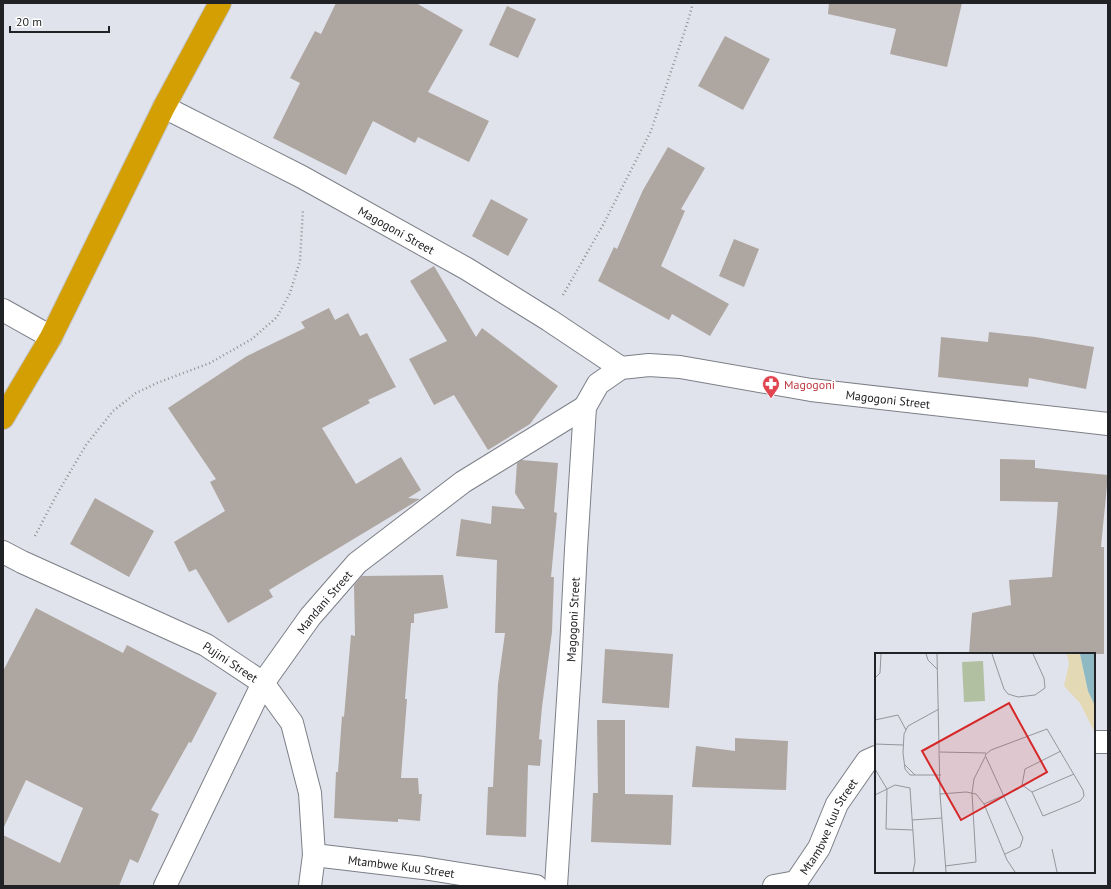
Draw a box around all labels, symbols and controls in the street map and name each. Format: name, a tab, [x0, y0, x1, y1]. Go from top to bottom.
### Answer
scale bar	[10, 8, 109, 34]
text: 20 m	[16, 14, 42, 29]
street label: Magogoni Street	[356, 202, 437, 257]
pharmacy icon: Magogoni	[761, 374, 781, 399]
place label: Magogoni	[784, 377, 835, 392]
street label: Magogoni Street	[845, 387, 931, 411]
street label: Mandani Street	[293, 567, 355, 636]
street label: Magogoni Street	[563, 577, 582, 662]
street label: Pujini Street	[200, 638, 261, 685]
inset map	[875, 653, 1095, 873]
street label: Mtambwe Kuu Street	[796, 775, 860, 877]
street label: Mtambwe Kuu Street	[347, 852, 456, 880]

